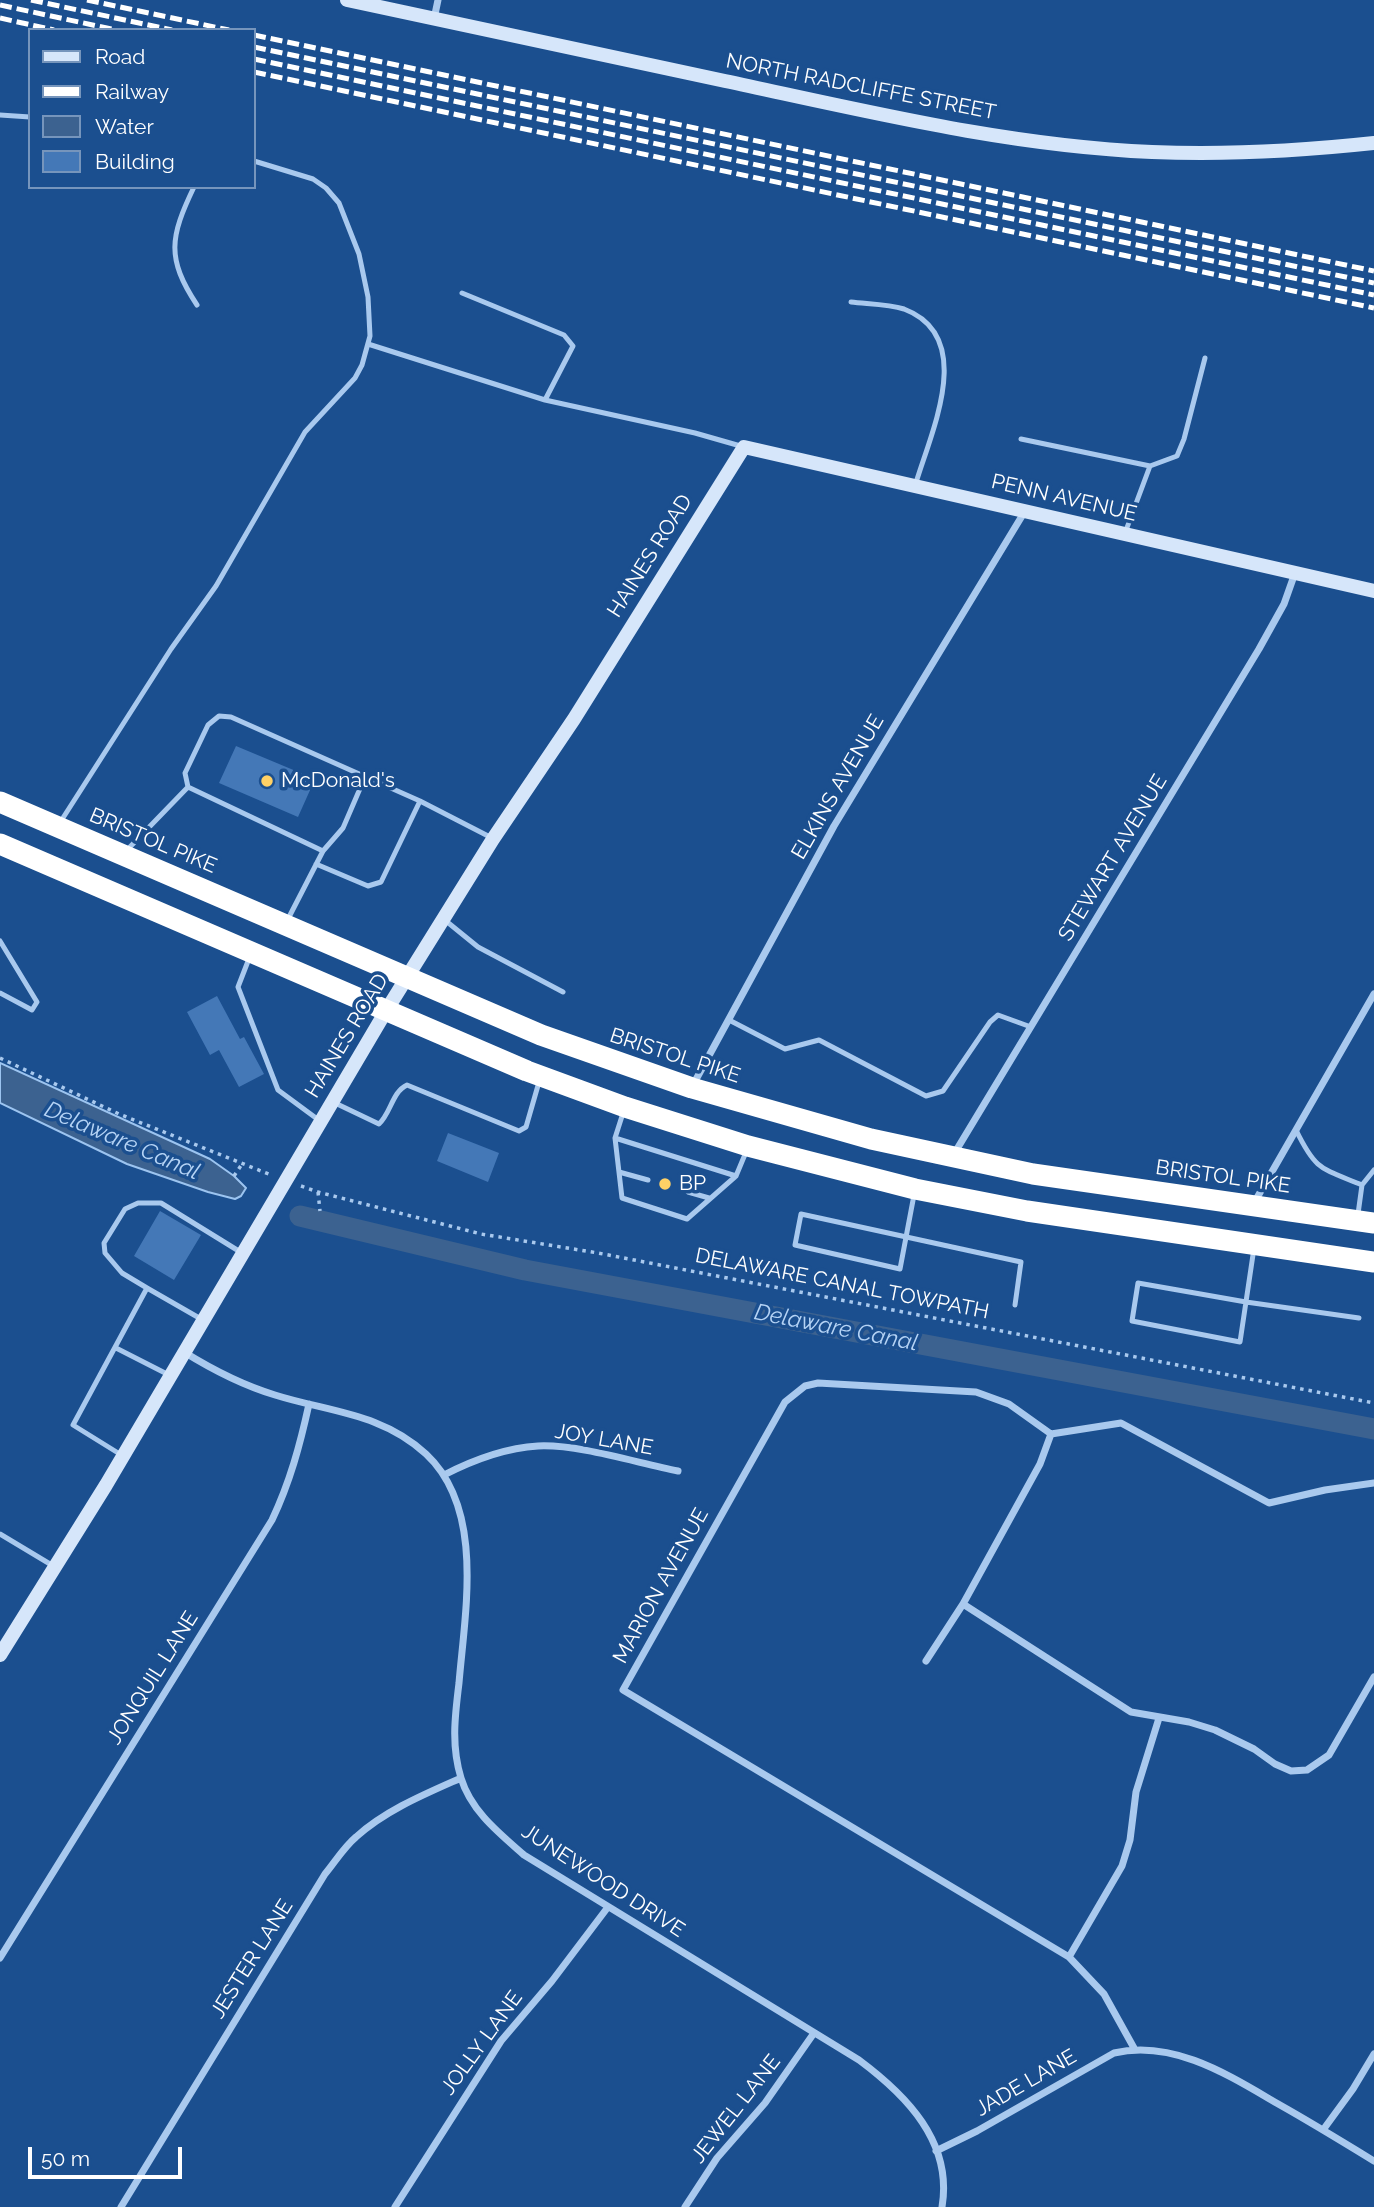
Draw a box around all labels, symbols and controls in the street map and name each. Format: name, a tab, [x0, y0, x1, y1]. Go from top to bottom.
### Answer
legend	[28, 28, 256, 189]
text: Road	[95, 44, 145, 69]
street label: NORTH RADCLIFFE STREET	[724, 48, 998, 126]
text: Railway	[95, 79, 169, 104]
text: Water	[95, 114, 154, 139]
text: Building	[95, 149, 175, 174]
street label: PENN AVENUE	[989, 469, 1139, 527]
street label: HAINES ROAD	[602, 490, 698, 622]
street label: ELKINS AVENUE	[786, 710, 890, 864]
place label: McDonald's	[281, 768, 395, 794]
street label: STEWART AVENUE	[1053, 770, 1173, 946]
marker: McDonald's	[259, 773, 275, 789]
street label: BRISTOL PIKE	[86, 803, 220, 879]
street label: HAINES ROAD	[300, 969, 394, 1103]
street label: BRISTOL PIKE	[607, 1023, 743, 1089]
water label: Delaware Canal	[40, 1096, 204, 1186]
street label: BRISTOL PIKE	[1154, 1155, 1292, 1199]
place label: BP	[679, 1171, 706, 1197]
marker: BP	[657, 1176, 673, 1192]
street label: DELAWARE CANAL TOWPATH	[693, 1243, 991, 1325]
water label: Delaware Canal	[752, 1299, 920, 1357]
street label: JOY LANE	[553, 1419, 655, 1461]
street label: MARION AVENUE	[608, 1504, 714, 1668]
street label: JONQUIL LANE	[102, 1607, 204, 1749]
street label: JUNEWOOD DRIVE	[517, 1819, 689, 1943]
street label: JESTER LANE	[205, 1895, 299, 2023]
street label: JOLLY LANE	[436, 1986, 528, 2100]
street label: JADE LANE	[971, 2044, 1081, 2122]
street label: JEWEL LANE	[686, 2050, 786, 2168]
scale bar	[32, 2134, 186, 2178]
text: 50 m	[41, 2146, 90, 2171]

